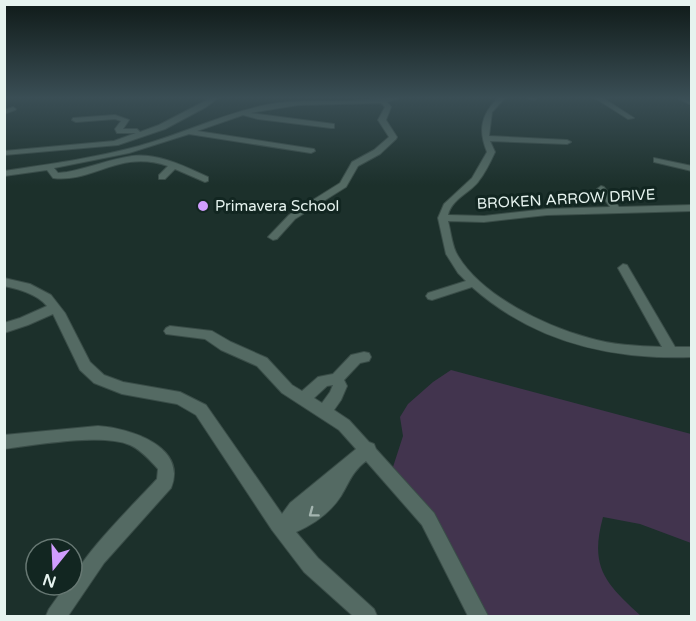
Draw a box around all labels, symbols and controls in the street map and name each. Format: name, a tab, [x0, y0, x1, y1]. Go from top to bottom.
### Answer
street label: BROKEN ARROW DRIVE	[476, 185, 656, 213]
place label: Primavera School	[215, 197, 339, 215]
marker: Primavera School	[196, 199, 210, 213]
one-way arrow	[309, 505, 320, 516]
north arrow	[24, 537, 84, 597]
text: N	[40, 569, 59, 592]

